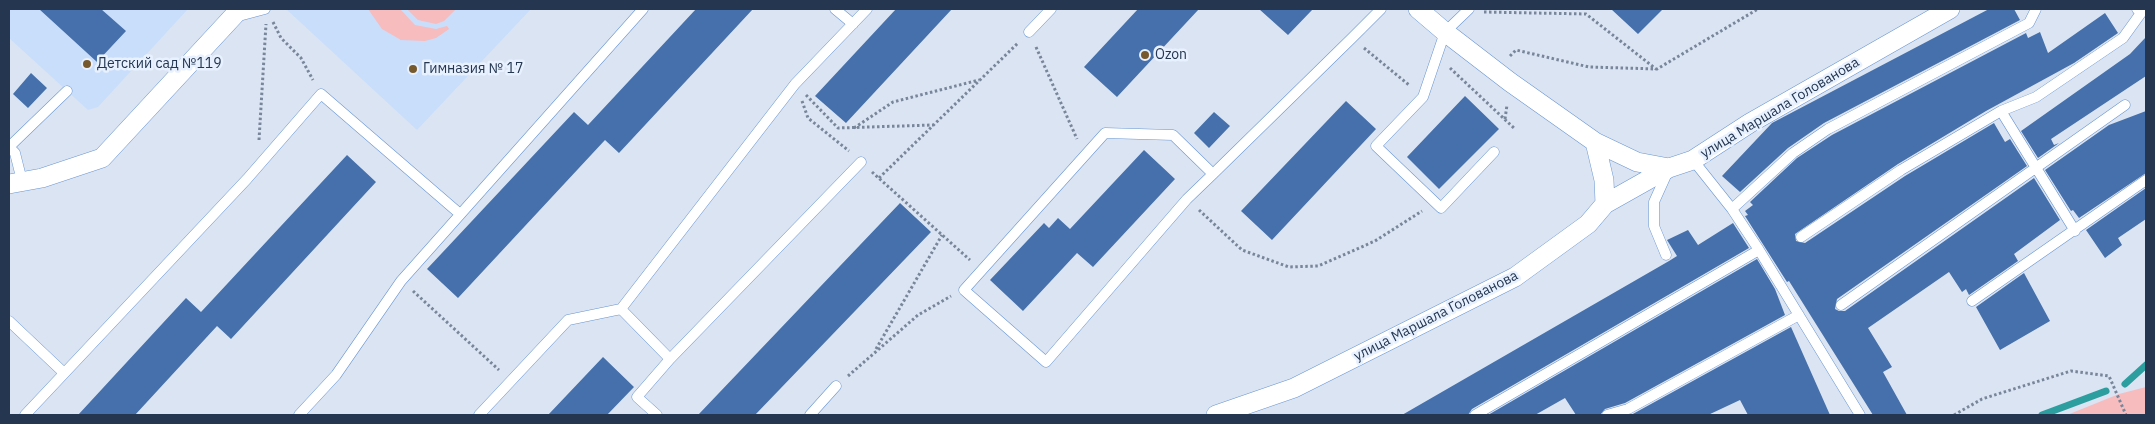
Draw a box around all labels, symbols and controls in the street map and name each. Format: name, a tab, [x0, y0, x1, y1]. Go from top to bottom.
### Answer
place label: Ozon	[1155, 47, 1187, 63]
marker: Ozon	[1139, 49, 1151, 61]
street label: улица Маршала Голованова	[1698, 54, 1862, 162]
place label: Детский сад №119	[97, 56, 222, 72]
marker: Детский сад №119	[81, 58, 93, 70]
place label: Гимназия № 17	[423, 61, 523, 77]
marker: Гимназия № 17	[407, 63, 419, 75]
street label: улица Маршала Голованова	[1351, 267, 1521, 365]

